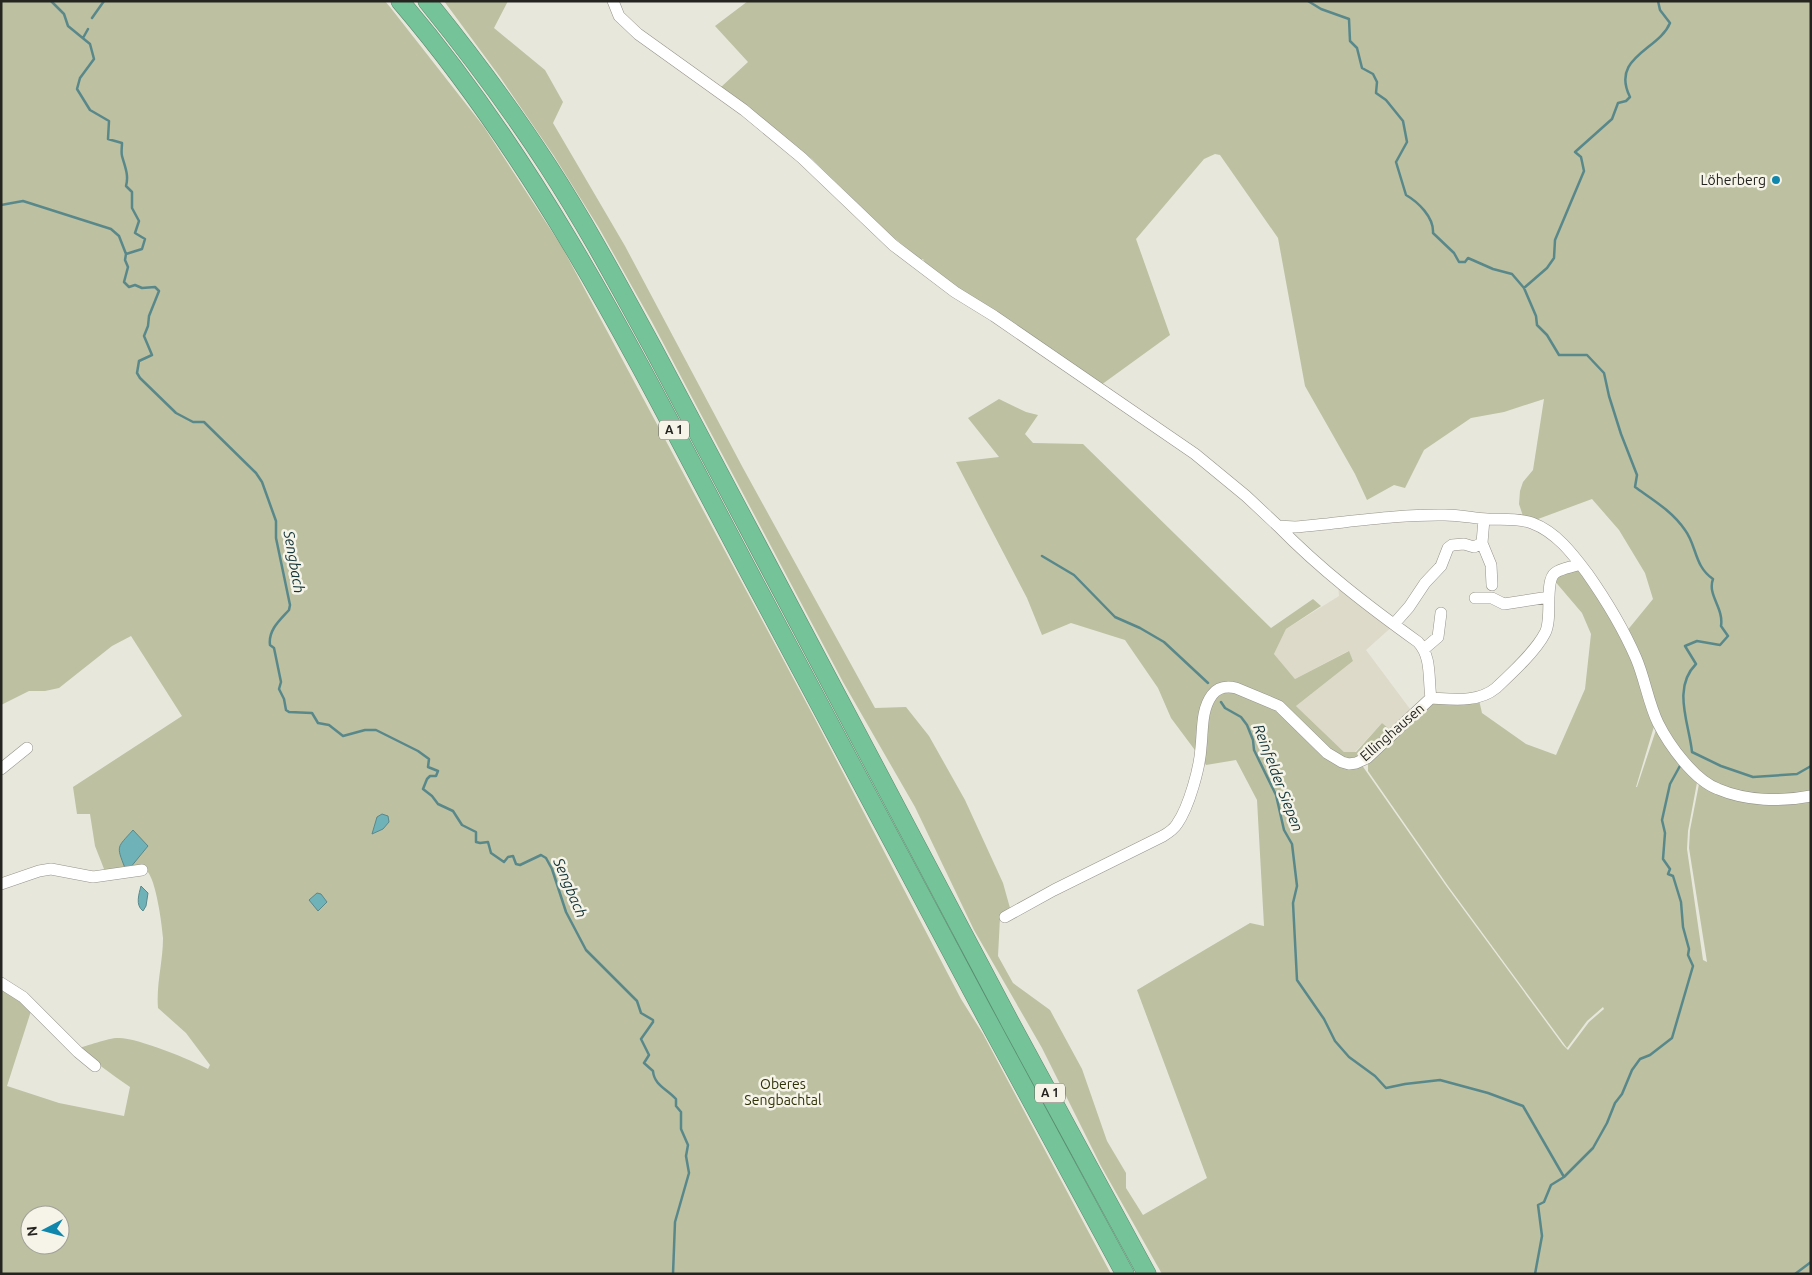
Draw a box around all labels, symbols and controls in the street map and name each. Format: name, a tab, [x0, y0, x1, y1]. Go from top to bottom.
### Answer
place label: Löherberg	[1700, 172, 1766, 188]
marker: Löherberg	[1770, 174, 1782, 186]
road number: A 1	[659, 420, 689, 440]
water label: Sengbach	[280, 528, 308, 595]
street label: Ellinghausen	[1357, 700, 1427, 764]
water label: Reinfelder Siepen	[1250, 722, 1307, 834]
water label: Sengbach	[550, 854, 591, 920]
park label: Oberes Sengbachtal	[744, 1076, 822, 1108]
road number: A 1	[1035, 1084, 1065, 1102]
north arrow	[20, 1205, 70, 1255]
text: N	[24, 1225, 41, 1237]

